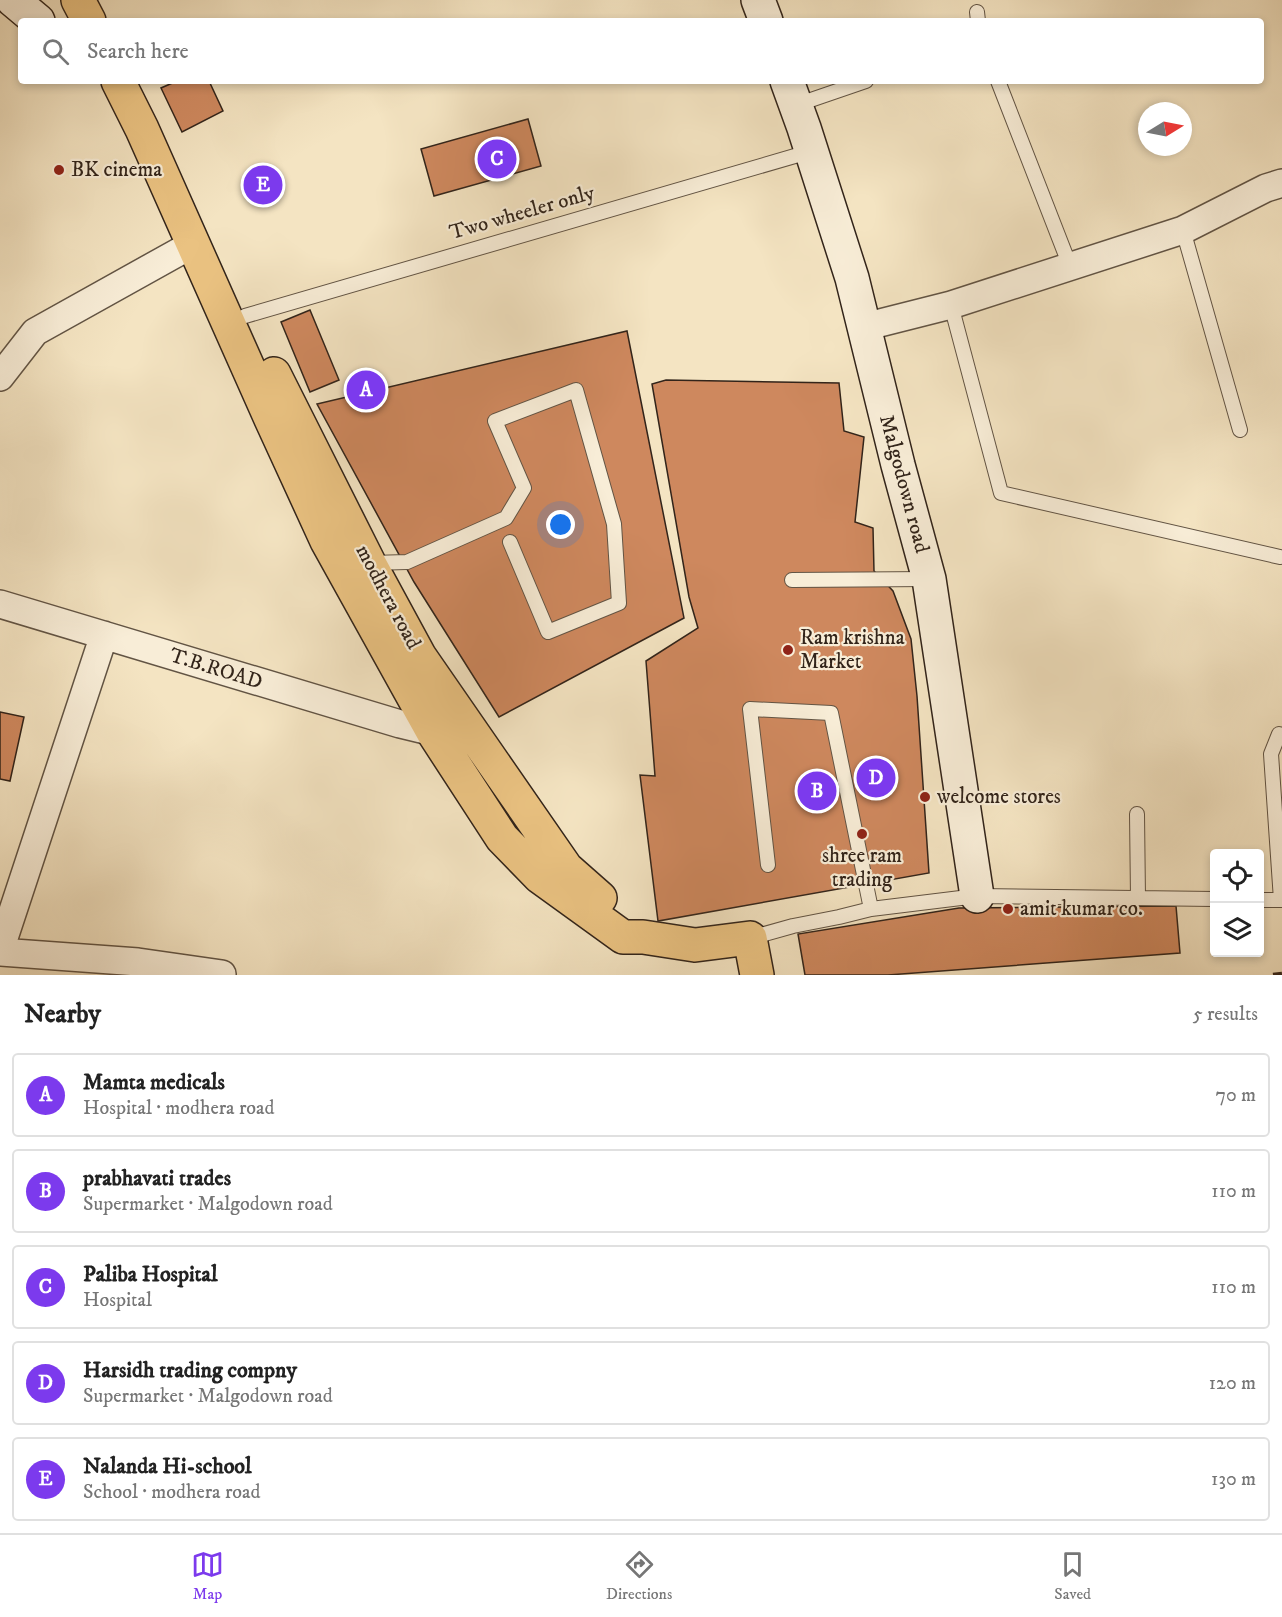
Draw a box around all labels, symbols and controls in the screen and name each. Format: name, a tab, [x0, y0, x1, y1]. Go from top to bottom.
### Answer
search box	[18, 18, 1264, 84]
icon: search	[39, 35, 72, 68]
text: Search here	[87, 38, 189, 65]
north arrow	[1138, 102, 1192, 156]
pin: C	[478, 136, 516, 182]
place label: BK cinema	[71, 157, 162, 183]
pin: E	[244, 162, 282, 207]
marker: BK cinema	[52, 163, 66, 177]
street label: Two wheeler only	[447, 180, 598, 246]
pin: A	[346, 368, 386, 412]
street label: Malgodown road	[873, 412, 935, 556]
your location	[546, 510, 575, 539]
street label: modhera road	[350, 540, 427, 654]
place label: Ram krishna Market	[800, 625, 905, 675]
street label: T.B.ROAD	[166, 643, 266, 695]
marker: Ram krishna Market	[781, 643, 795, 657]
pin: D	[856, 756, 896, 800]
pin: B	[798, 768, 836, 814]
place label: welcome stores	[936, 784, 1061, 810]
marker: welcome stores	[918, 790, 932, 804]
marker: shree ram trading	[855, 827, 869, 841]
place label: shree ram trading	[822, 843, 902, 893]
map controls	[1210, 849, 1264, 957]
button: locate	[1210, 849, 1264, 903]
place label: amit kumar co.	[1020, 896, 1143, 922]
marker: amit kumar co.	[1001, 902, 1015, 916]
button: layers	[1210, 903, 1264, 957]
text: Nearby	[24, 998, 101, 1031]
text: 5 results	[1193, 1002, 1258, 1027]
text: Mamta medicals	[83, 1069, 225, 1096]
text: A	[39, 1083, 52, 1108]
text: 70 m	[1215, 1083, 1256, 1108]
text: Hospital · modhera road	[83, 1096, 275, 1121]
text: prabhavati trades	[83, 1165, 231, 1192]
text: B	[39, 1179, 52, 1204]
text: 110 m	[1211, 1179, 1256, 1204]
text: Supermarket · Malgodown road	[83, 1192, 333, 1217]
text: Paliba Hospital	[83, 1261, 218, 1288]
text: C	[39, 1275, 52, 1300]
text: 110 m	[1211, 1275, 1256, 1300]
text: Hospital	[83, 1288, 152, 1313]
text: Harsidh trading compny	[83, 1357, 297, 1384]
text: D	[38, 1371, 53, 1396]
text: 120 m	[1209, 1371, 1256, 1396]
text: Supermarket · Malgodown road	[83, 1384, 333, 1409]
text: Nalanda Hi-school	[83, 1453, 252, 1480]
text: E	[38, 1467, 53, 1492]
text: 130 m	[1211, 1467, 1256, 1492]
text: School · modhera road	[83, 1480, 261, 1505]
tab: Map	[191, 1548, 224, 1604]
tab: Directions	[606, 1548, 672, 1604]
tab: Saved	[1054, 1548, 1091, 1604]

